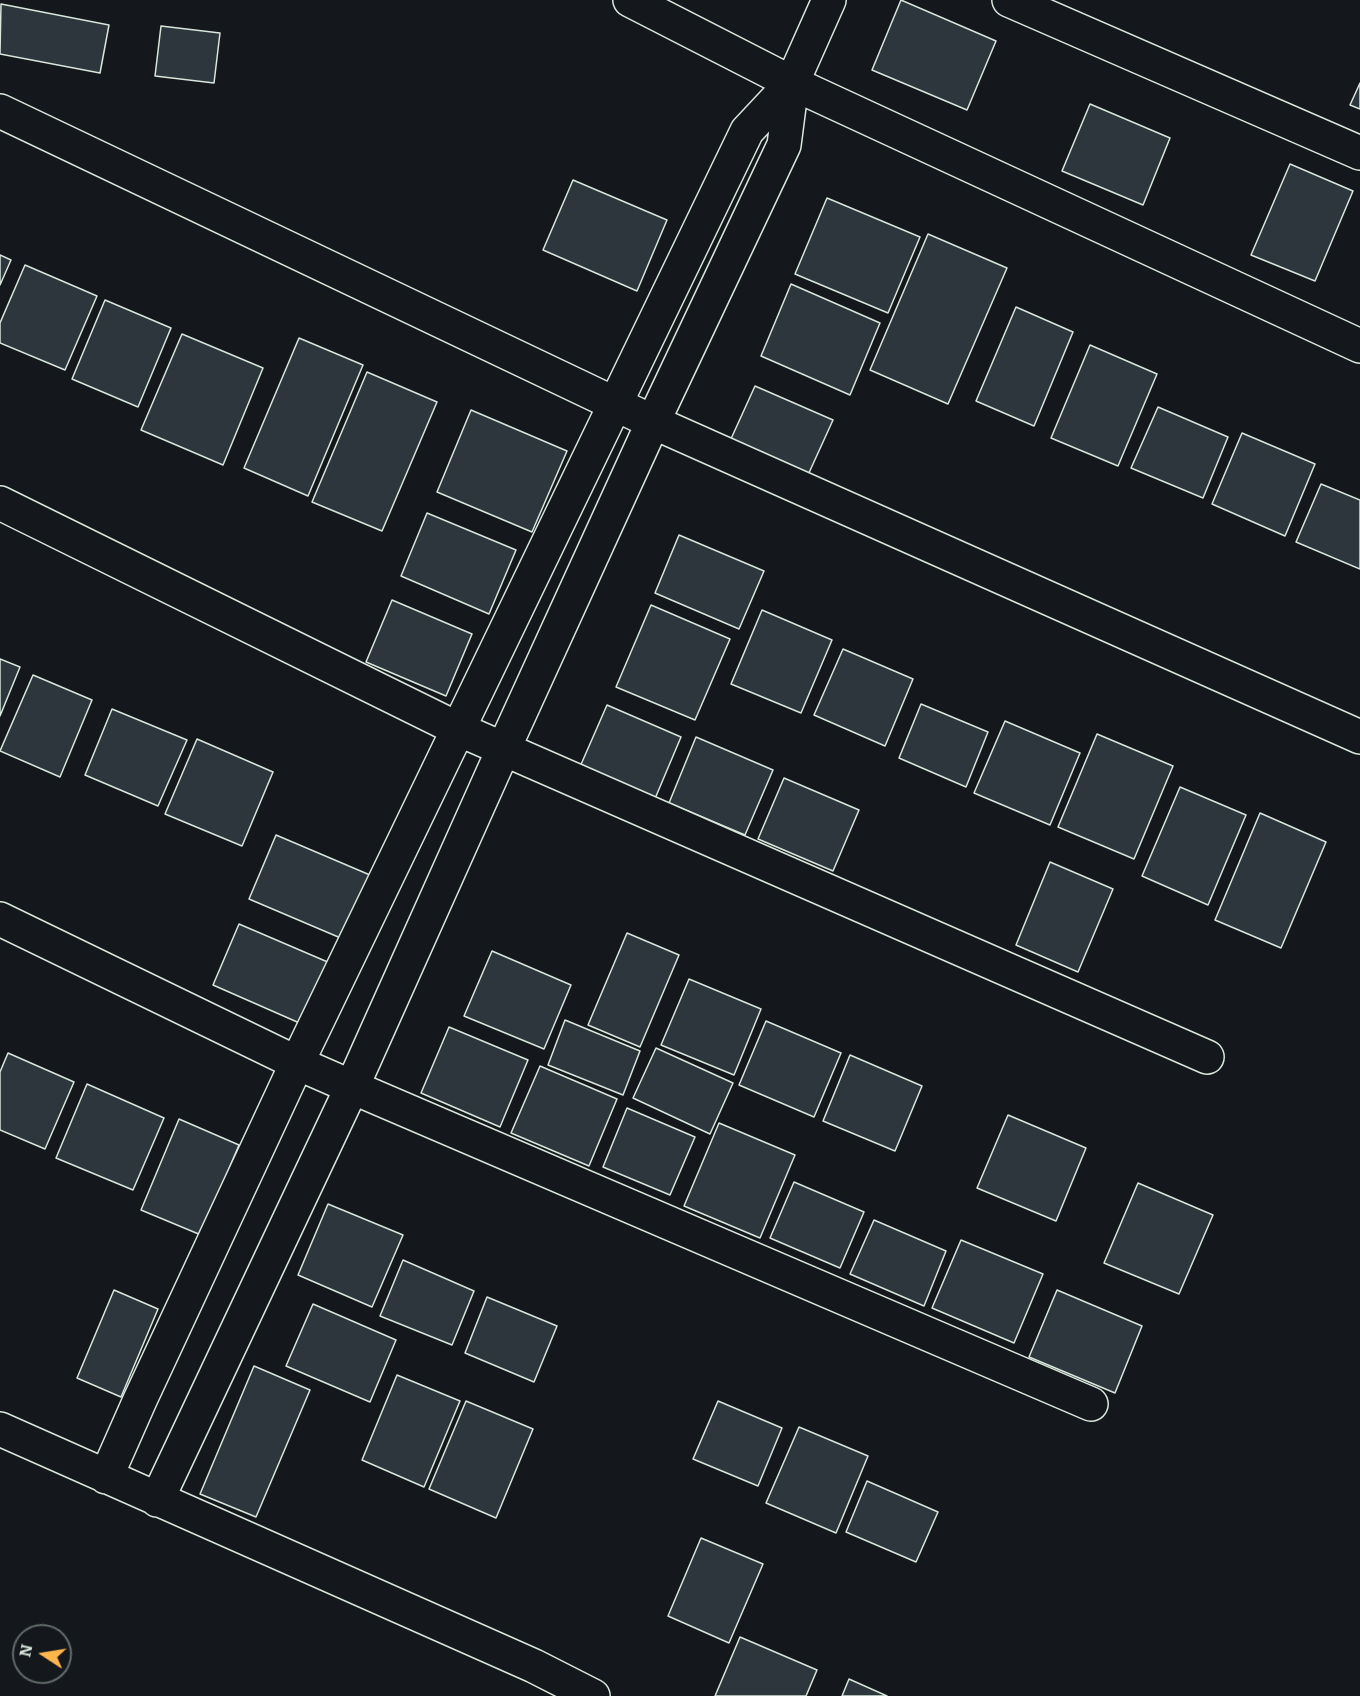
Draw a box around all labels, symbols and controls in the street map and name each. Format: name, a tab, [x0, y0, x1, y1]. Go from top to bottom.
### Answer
north arrow	[12, 1624, 72, 1684]
text: N	[15, 1643, 36, 1659]

